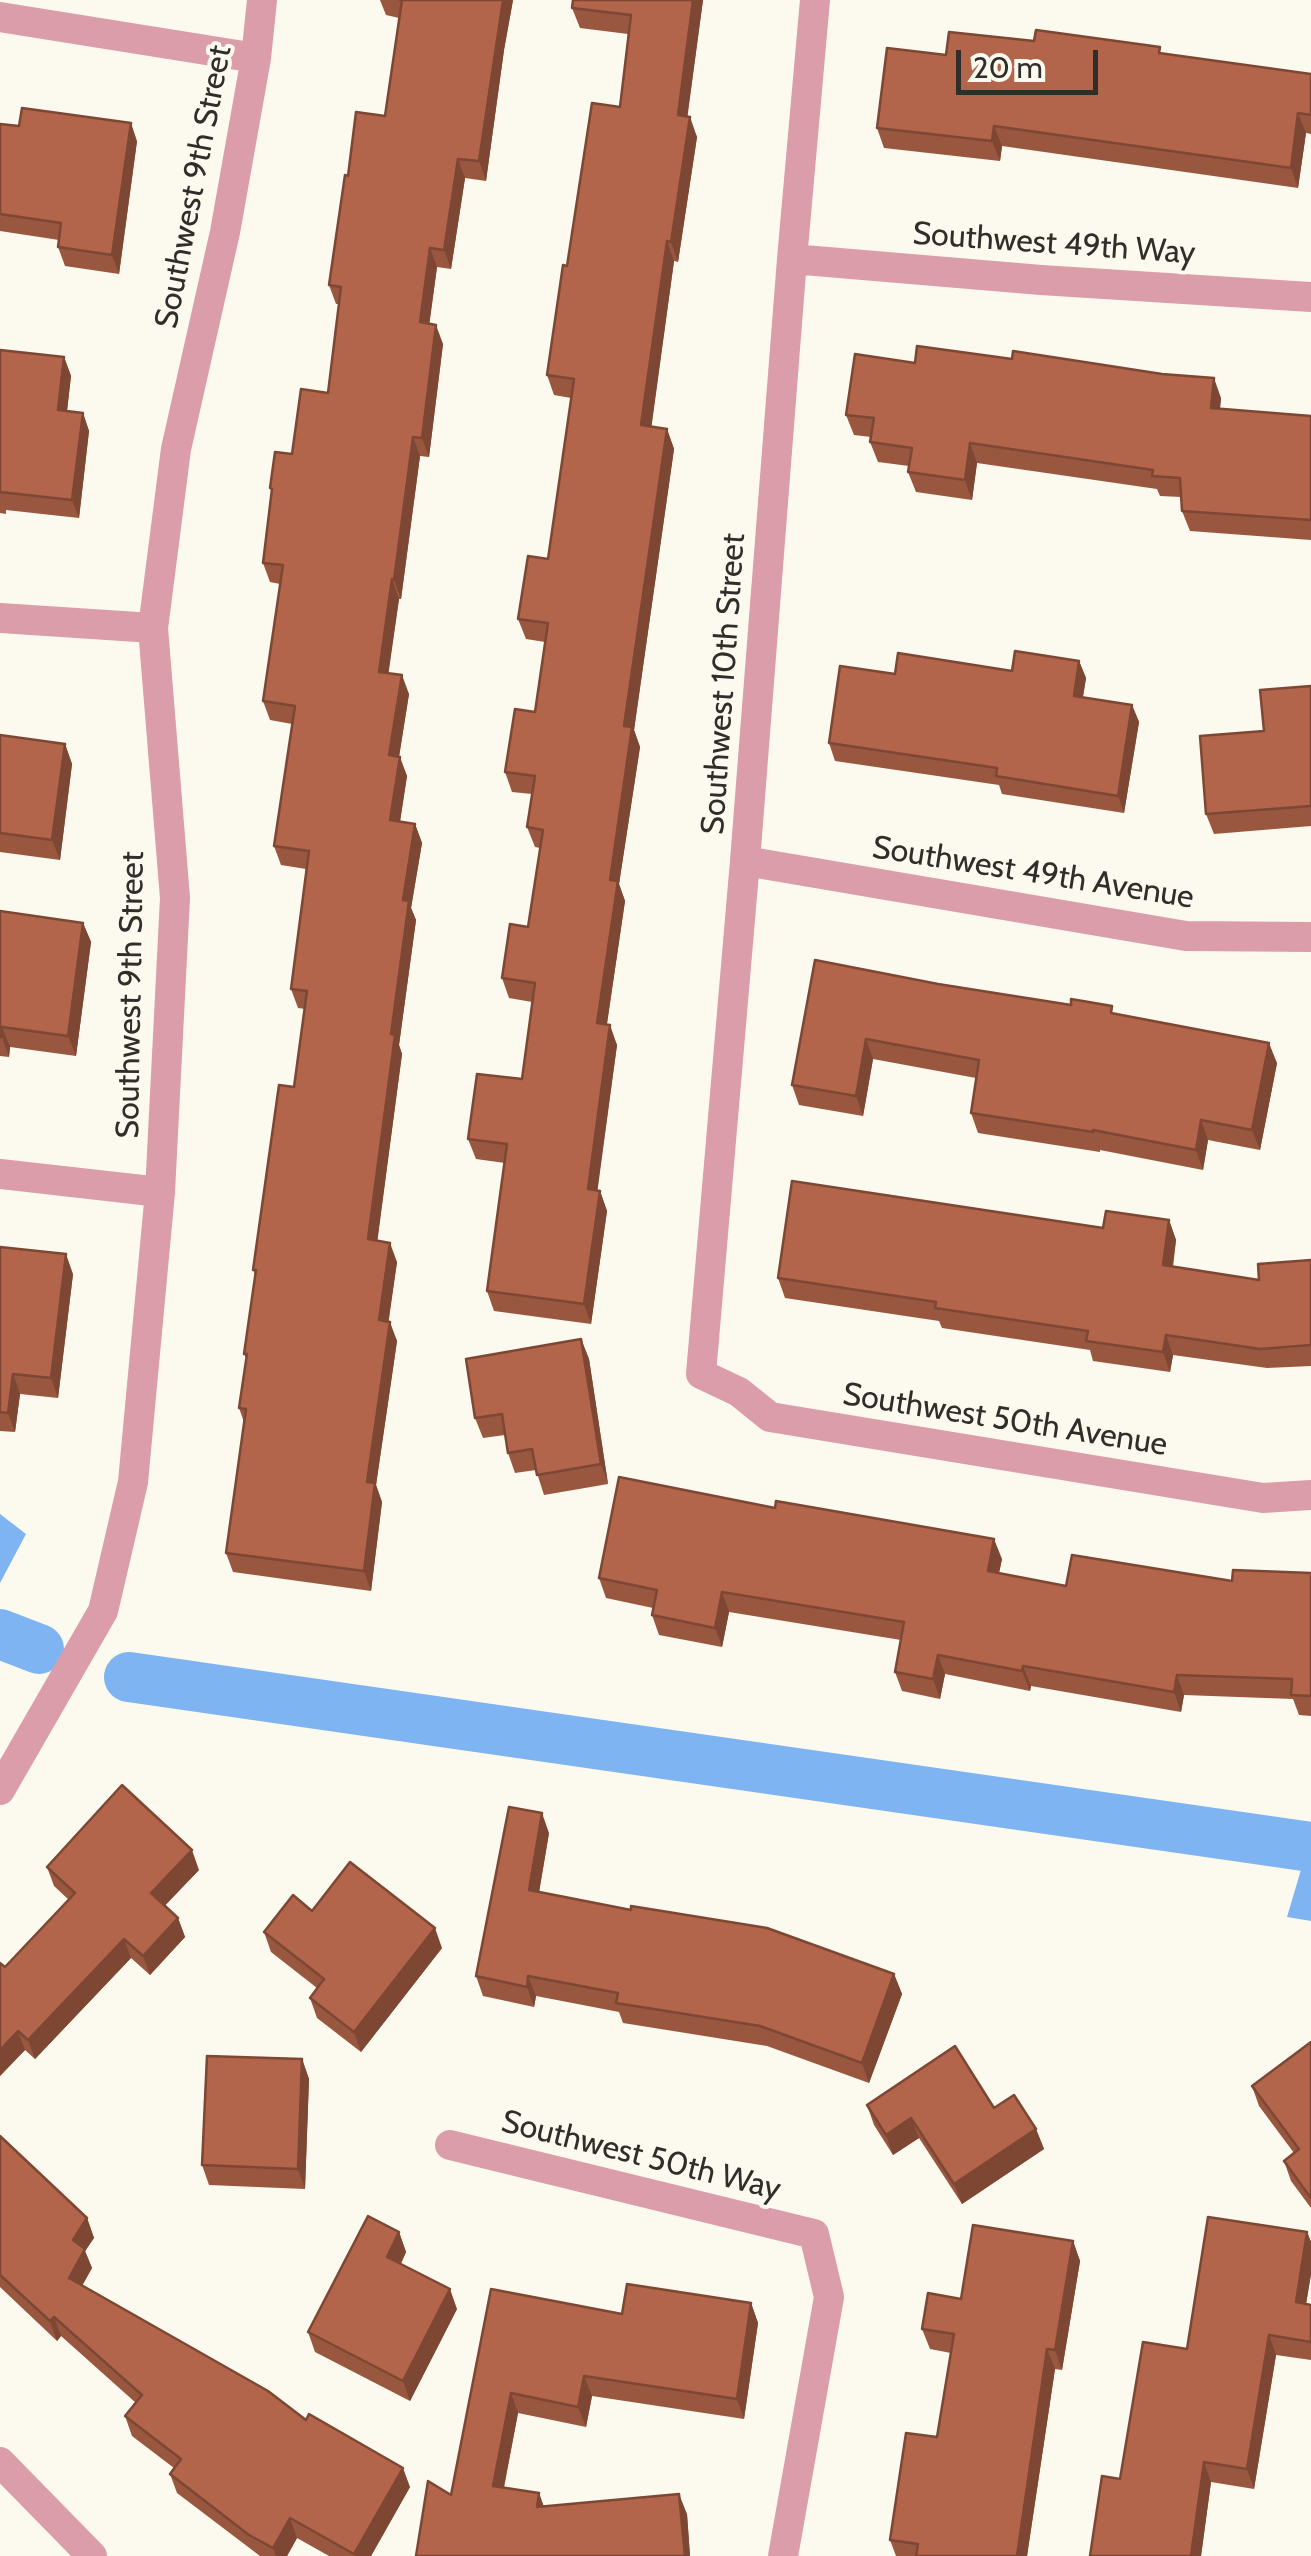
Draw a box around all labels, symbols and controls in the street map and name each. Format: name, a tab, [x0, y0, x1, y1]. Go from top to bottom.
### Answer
scale bar	[961, 30, 1104, 92]
street label: Southwest 9th Street	[148, 42, 240, 332]
text: 20 m	[973, 49, 1043, 86]
street label: Southwest 49th Way	[911, 215, 1197, 273]
street label: Southwest 10th Street	[694, 532, 754, 836]
street label: Southwest 49th Avenue	[869, 829, 1197, 917]
street label: Southwest 9th Street	[109, 851, 153, 1139]
street label: Southwest 50th Avenue	[840, 1375, 1170, 1465]
street label: Southwest 50th Way	[497, 2103, 785, 2209]

